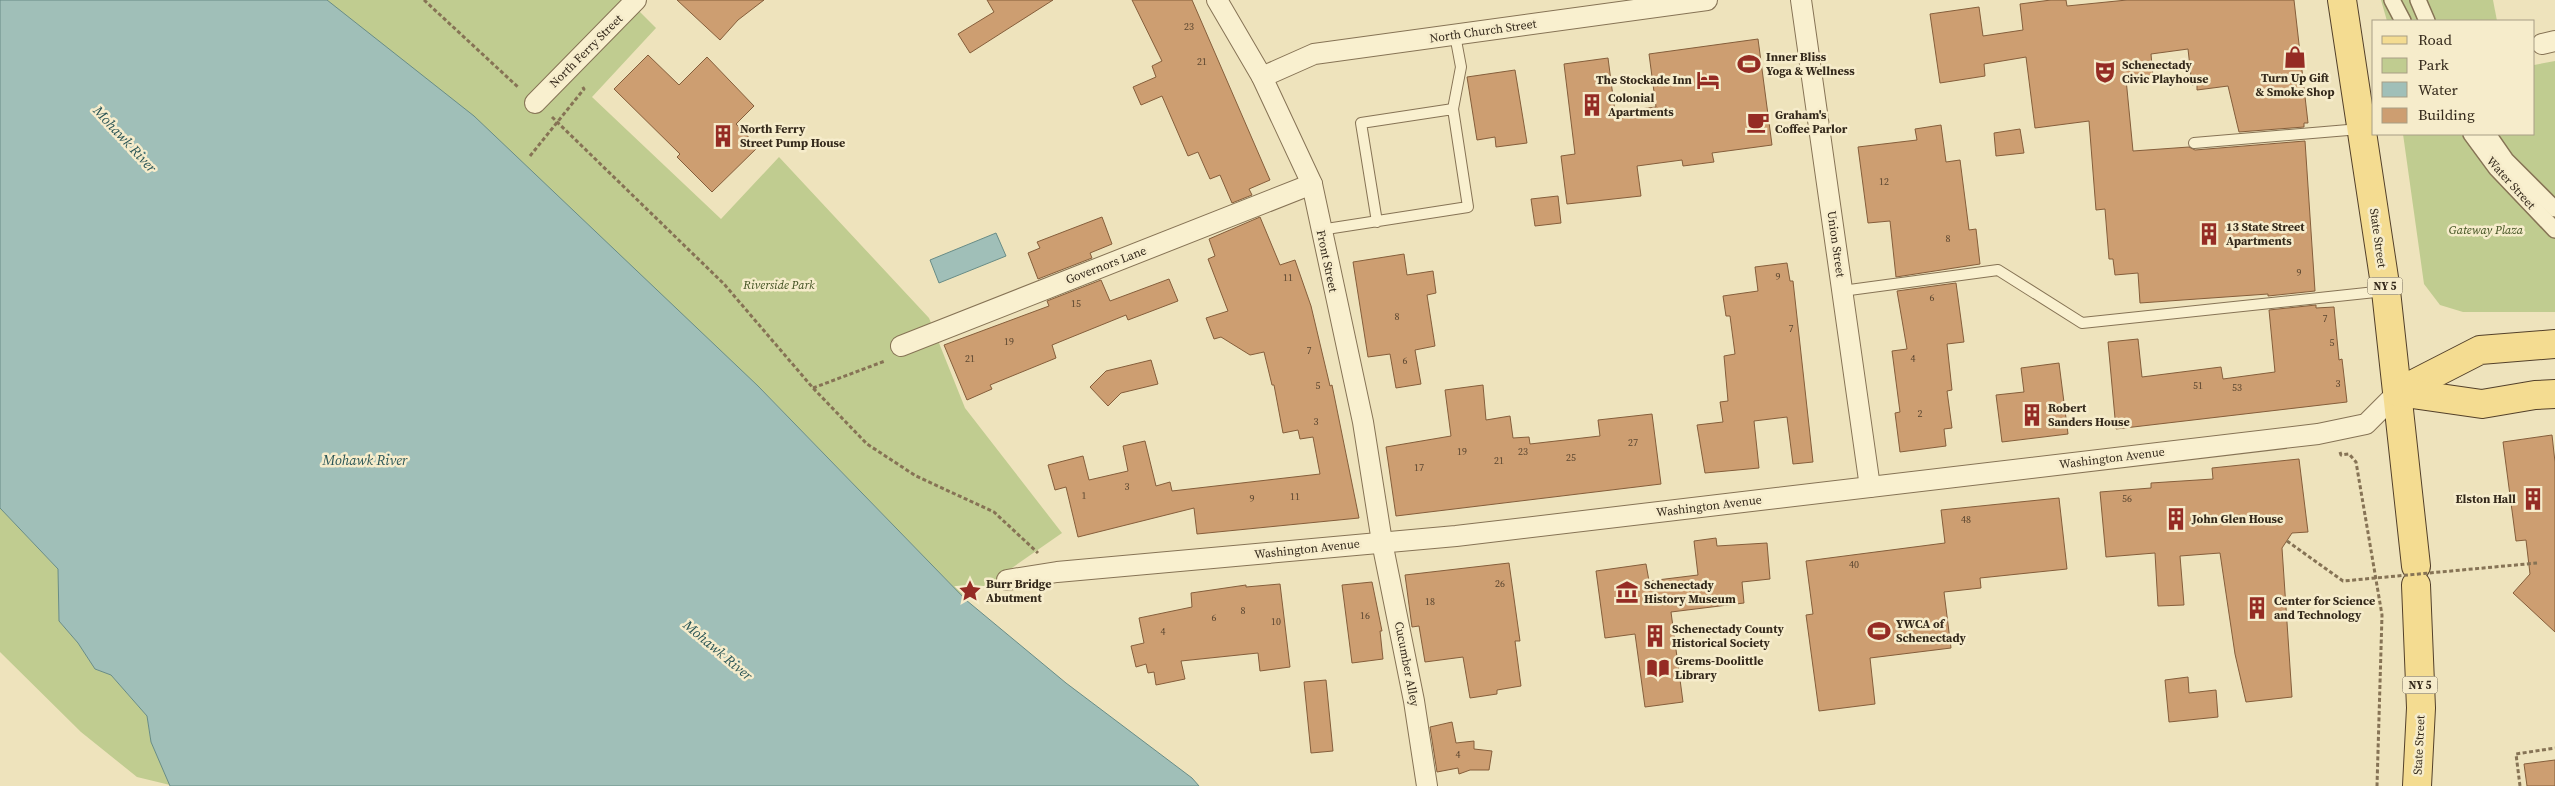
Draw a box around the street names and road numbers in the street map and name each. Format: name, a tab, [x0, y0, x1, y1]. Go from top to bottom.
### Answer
street label: North Ferry Street	[546, 11, 626, 91]
street label: North Church Street	[1428, 16, 1538, 46]
street label: Water Street	[2483, 153, 2539, 213]
street label: State Street	[2366, 207, 2390, 269]
street label: Union Street	[1823, 210, 1849, 278]
street label: Front Street	[1313, 228, 1341, 294]
street label: Governors Lane	[1063, 242, 1149, 288]
road number: NY 5	[2368, 278, 2402, 294]
street label: Washington Avenue	[2058, 444, 2166, 472]
street label: Washington Avenue	[1655, 492, 1763, 520]
street label: Washington Avenue	[1253, 535, 1361, 563]
street label: Cucumber Alley	[1391, 620, 1423, 709]
road number: NY 5	[2402, 676, 2438, 694]
street label: State Street	[2409, 715, 2429, 775]

